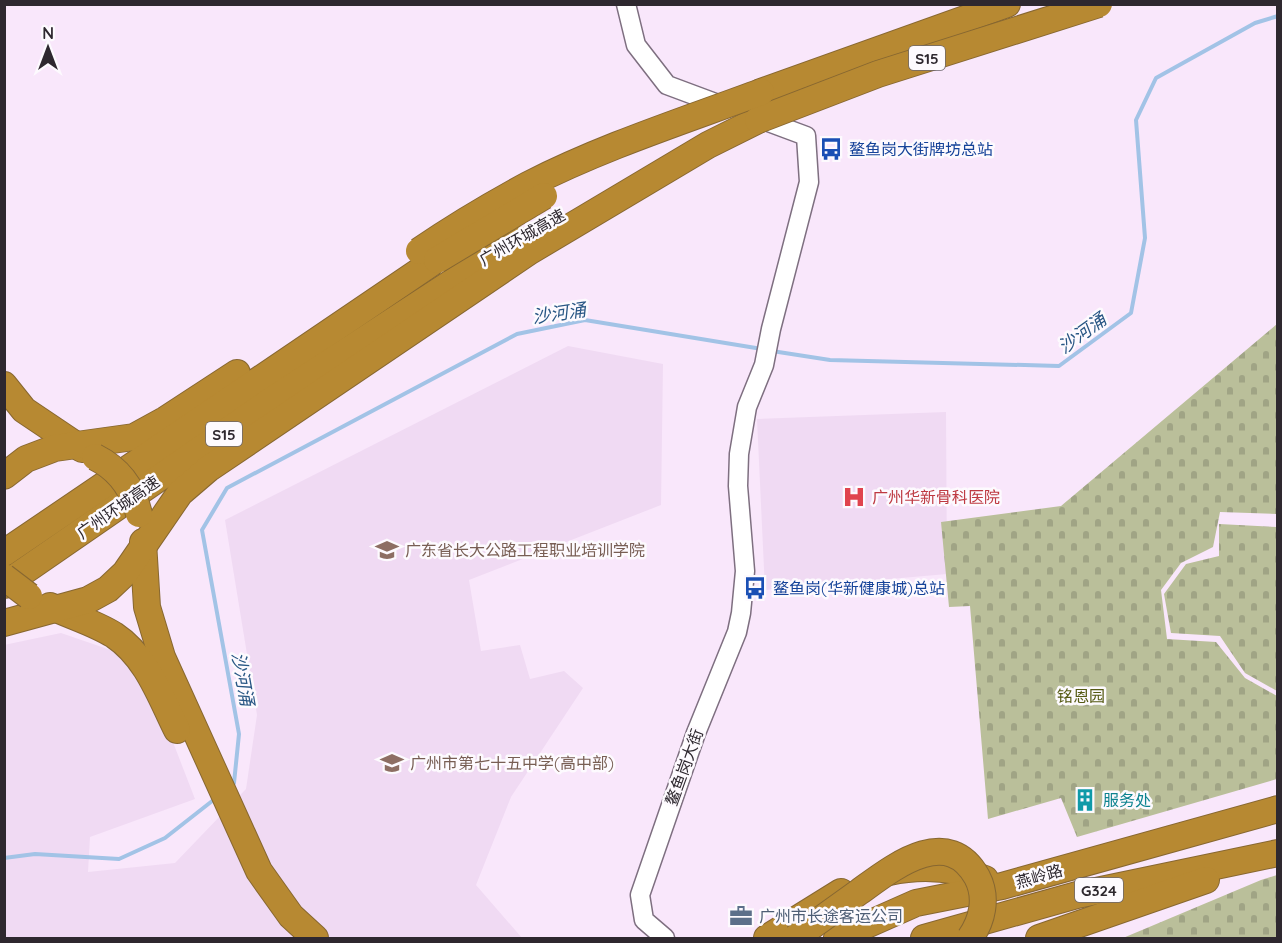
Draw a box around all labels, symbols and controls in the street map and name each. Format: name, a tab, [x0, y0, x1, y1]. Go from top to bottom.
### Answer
north arrow	[18, 18, 78, 78]
text: N	[42, 23, 54, 43]
road number: S15	[909, 46, 945, 70]
bus stop icon: 鳌鱼岗大街牌坊总站	[818, 136, 844, 162]
place label: 鳌鱼岗大街牌坊总站	[849, 139, 993, 159]
street label: 广州环城高速	[475, 204, 569, 270]
water label: 沙河涌	[531, 298, 589, 328]
water label: 沙河涌	[1053, 307, 1112, 358]
road number: S15	[206, 422, 242, 446]
street label: 广州环城高速	[73, 471, 163, 543]
hospital icon: 广州华新骨科医院	[841, 484, 867, 510]
place label: 广州华新骨科医院	[872, 487, 1000, 507]
school or university icon: 广东省长大公路工程职业培训学院	[374, 537, 400, 563]
place label: 广东省长大公路工程职业培训学院	[405, 540, 645, 560]
bus stop icon: 鳌鱼岗(华新健康城)总站	[742, 575, 768, 601]
place label: 鳌鱼岗(华新健康城)总站	[773, 578, 945, 598]
water label: 沙河涌	[227, 650, 259, 710]
park label: 铭恩园	[1057, 686, 1105, 706]
street label: 鳌鱼岗大街	[661, 726, 707, 808]
school or university icon: 广州市第七十五中学(高中部)	[379, 750, 405, 776]
place label: 广州市第七十五中学(高中部)	[410, 753, 614, 773]
building icon: 服务处	[1072, 787, 1098, 813]
place label: 服务处	[1103, 790, 1151, 810]
street label: 燕岭路	[1013, 860, 1065, 892]
road number: G324	[1075, 878, 1123, 902]
office icon: 广州市长途客运公司	[728, 903, 754, 929]
place label: 广州市长途客运公司	[759, 906, 903, 926]

